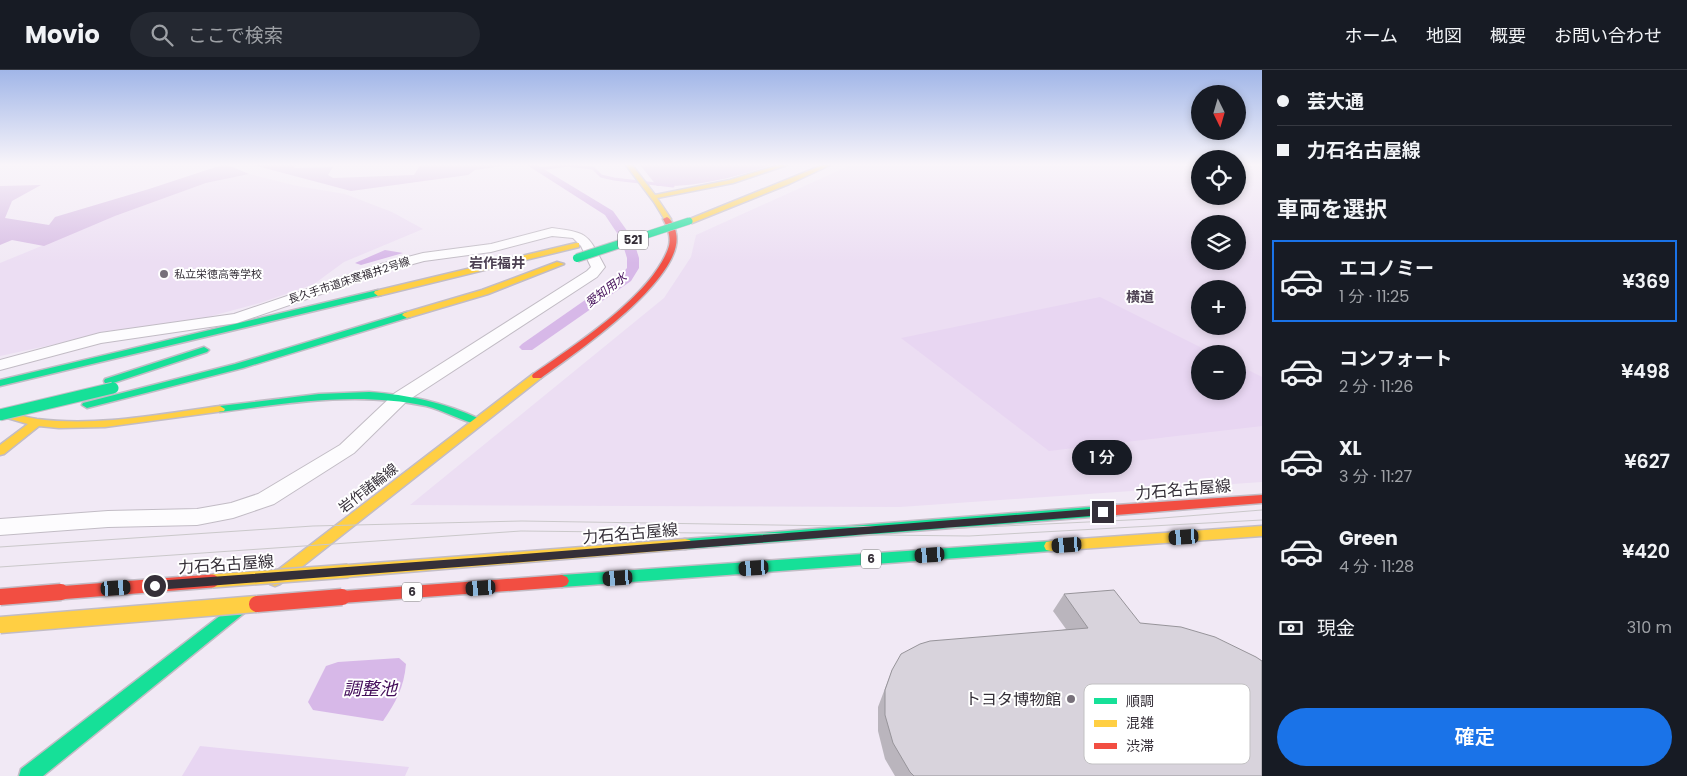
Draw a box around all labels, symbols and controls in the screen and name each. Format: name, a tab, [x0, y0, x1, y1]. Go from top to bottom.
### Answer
search box	[130, 12, 480, 57]
text: Movio	[25, 18, 100, 51]
icon: search	[148, 21, 176, 49]
text: ここで検索	[188, 22, 283, 49]
text: ホーム	[1345, 23, 1398, 48]
text: 地図	[1426, 23, 1462, 48]
text: 概要	[1490, 23, 1526, 48]
text: お問い合わせ	[1554, 23, 1662, 48]
north arrow	[1191, 85, 1246, 140]
map controls	[1191, 85, 1246, 400]
text: 芸大通	[1307, 88, 1364, 115]
text: 力石名古屋線	[1307, 137, 1421, 164]
button: locate	[1191, 150, 1246, 205]
text: 車両を選択	[1277, 194, 1387, 225]
button: layers	[1191, 215, 1246, 270]
road number: 521	[618, 230, 648, 250]
street label: 長久手市道床寒福井2号線	[286, 253, 412, 307]
district label: 岩作福井	[469, 253, 525, 273]
text: エコノミー	[1339, 255, 1434, 282]
icon: car	[1279, 259, 1324, 304]
place label: 私立栄徳高等学校	[174, 266, 262, 282]
water label: 愛知用水	[581, 267, 632, 311]
marker: 私立栄徳高等学校	[158, 268, 170, 280]
text: ¥369	[1622, 268, 1670, 295]
button: +	[1191, 280, 1246, 335]
text: 1 分 · 11:25	[1339, 285, 1409, 308]
district label: 横道	[1126, 287, 1154, 307]
button: −	[1191, 345, 1246, 400]
text: コンフォート	[1339, 345, 1452, 372]
icon: car	[1279, 349, 1324, 394]
text: ¥498	[1621, 358, 1670, 385]
text: 2 分 · 11:26	[1339, 375, 1413, 398]
text: XL	[1339, 435, 1362, 462]
icon: car	[1279, 439, 1324, 484]
callout: 1 分	[1073, 440, 1133, 474]
text: 1 分	[1089, 446, 1115, 469]
text: ¥627	[1624, 448, 1670, 475]
street label: 岩作諸輪線	[334, 459, 402, 517]
text: 3 分 · 11:27	[1339, 465, 1412, 488]
street label: 力石名古屋線	[1134, 474, 1232, 505]
route end	[1092, 501, 1114, 523]
street label: 力石名古屋線	[581, 518, 679, 549]
text: Green	[1339, 525, 1398, 552]
car	[1168, 528, 1199, 546]
icon: car	[1279, 529, 1324, 574]
car	[1051, 536, 1082, 554]
text: ¥420	[1622, 538, 1670, 565]
car	[914, 546, 945, 564]
road number: 6	[861, 549, 881, 568]
street label: 力石名古屋線	[177, 550, 275, 579]
text: 4 分 · 11:28	[1339, 555, 1414, 578]
car	[738, 559, 769, 577]
car	[602, 569, 633, 587]
route start	[144, 575, 166, 597]
car	[100, 579, 131, 597]
car	[465, 579, 496, 597]
road number: 6	[402, 582, 422, 602]
icon: cash	[1277, 614, 1305, 642]
text: 現金	[1317, 615, 1355, 642]
text: 310 m	[1627, 616, 1672, 639]
water label: 調整池	[343, 676, 399, 701]
legend	[1084, 684, 1250, 764]
place label: トヨタ博物館	[965, 688, 1061, 711]
text: 順調	[1126, 691, 1154, 711]
marker: トヨタ博物館	[1065, 693, 1077, 705]
button: 確定	[1277, 708, 1672, 766]
text: 混雑	[1126, 713, 1154, 733]
text: 渋滞	[1126, 736, 1154, 756]

